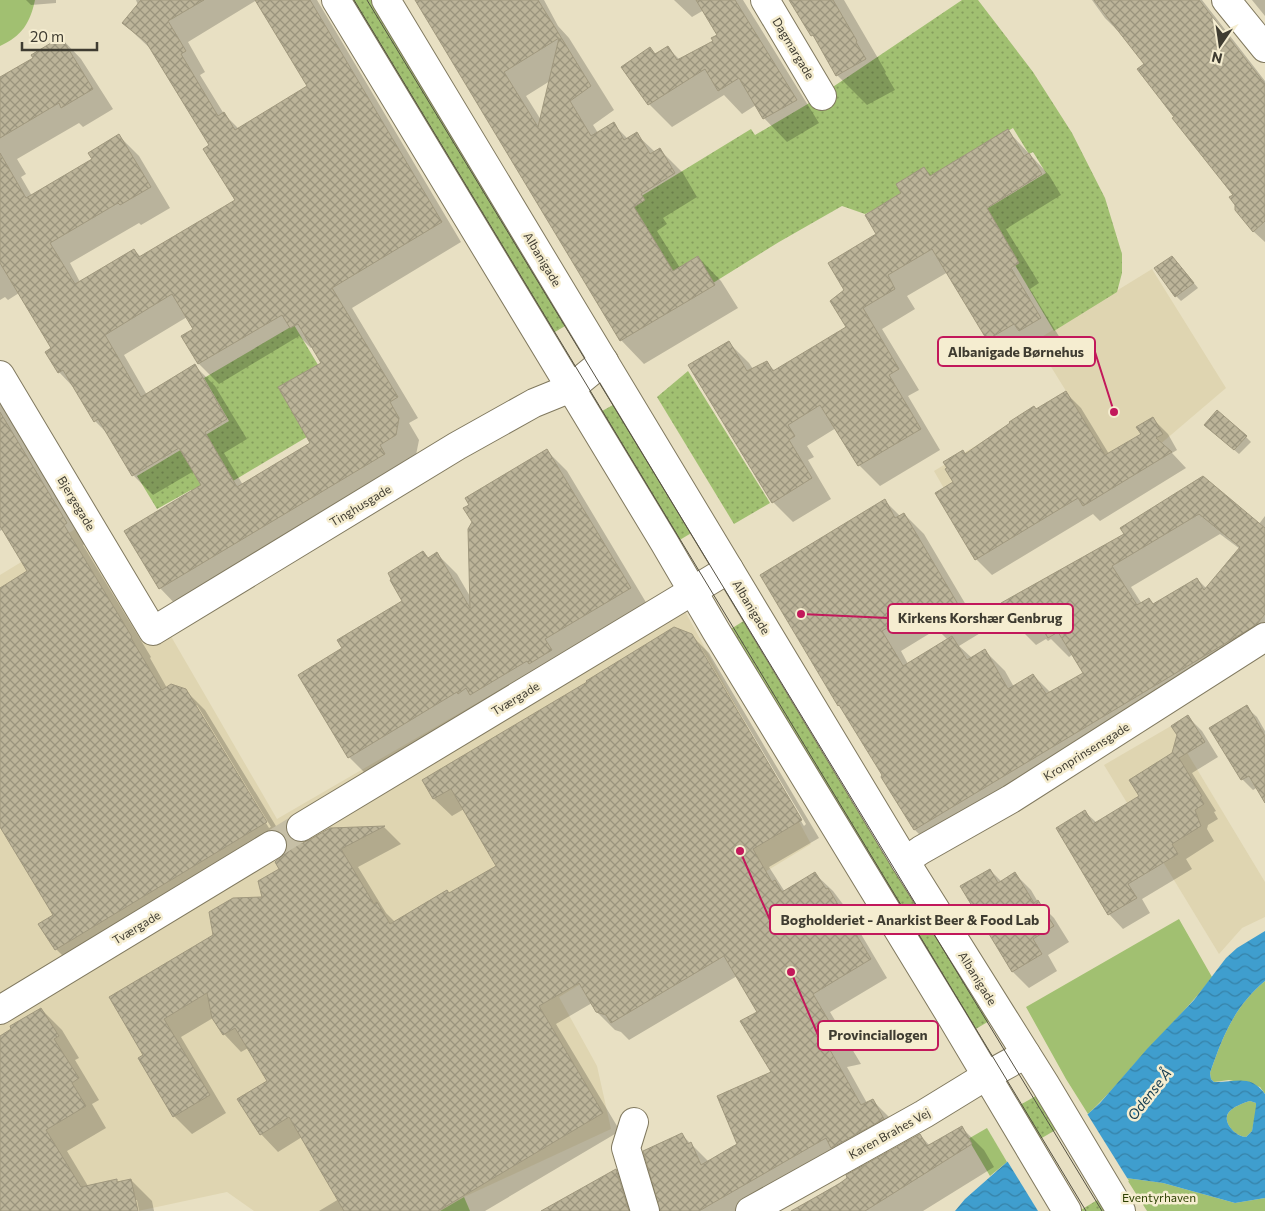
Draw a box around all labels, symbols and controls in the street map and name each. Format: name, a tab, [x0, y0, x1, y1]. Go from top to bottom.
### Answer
street label: Dagmargade	[770, 15, 818, 81]
scale bar	[22, 20, 98, 52]
north arrow	[1195, 20, 1245, 70]
text: 20 m	[30, 27, 64, 45]
text: N	[1210, 49, 1224, 68]
street label: Albanigade	[521, 229, 565, 289]
callout: Albanigade Børnehus	[938, 337, 1095, 366]
text: Albanigade Børnehus	[948, 343, 1085, 360]
street label: Bjergegade	[55, 473, 99, 533]
street label: Tinghusgade	[327, 481, 393, 529]
street label: Albanigade	[730, 577, 774, 637]
callout: Kirkens Korshær Genbrug	[888, 604, 1073, 633]
text: Kirkens Korshær Genbrug	[898, 609, 1063, 626]
street label: Tværgade	[488, 678, 542, 718]
street label: Kronprinsensgade	[1040, 719, 1132, 783]
callout: Bogholderiet - Anarkist Beer & Food Lab	[770, 905, 1049, 934]
street label: Tværgade	[109, 907, 163, 947]
text: Bogholderiet - Anarkist Beer & Food Lab	[781, 911, 1039, 928]
street label: Albanigade	[956, 949, 1000, 1007]
callout: Provinciallogen	[818, 1021, 938, 1050]
text: Provinciallogen	[828, 1026, 928, 1043]
water label: Odense Å	[1124, 1065, 1174, 1123]
street label: Karen Brahes Vej	[846, 1105, 932, 1161]
park label: Eventyrhaven	[1122, 1190, 1196, 1204]

